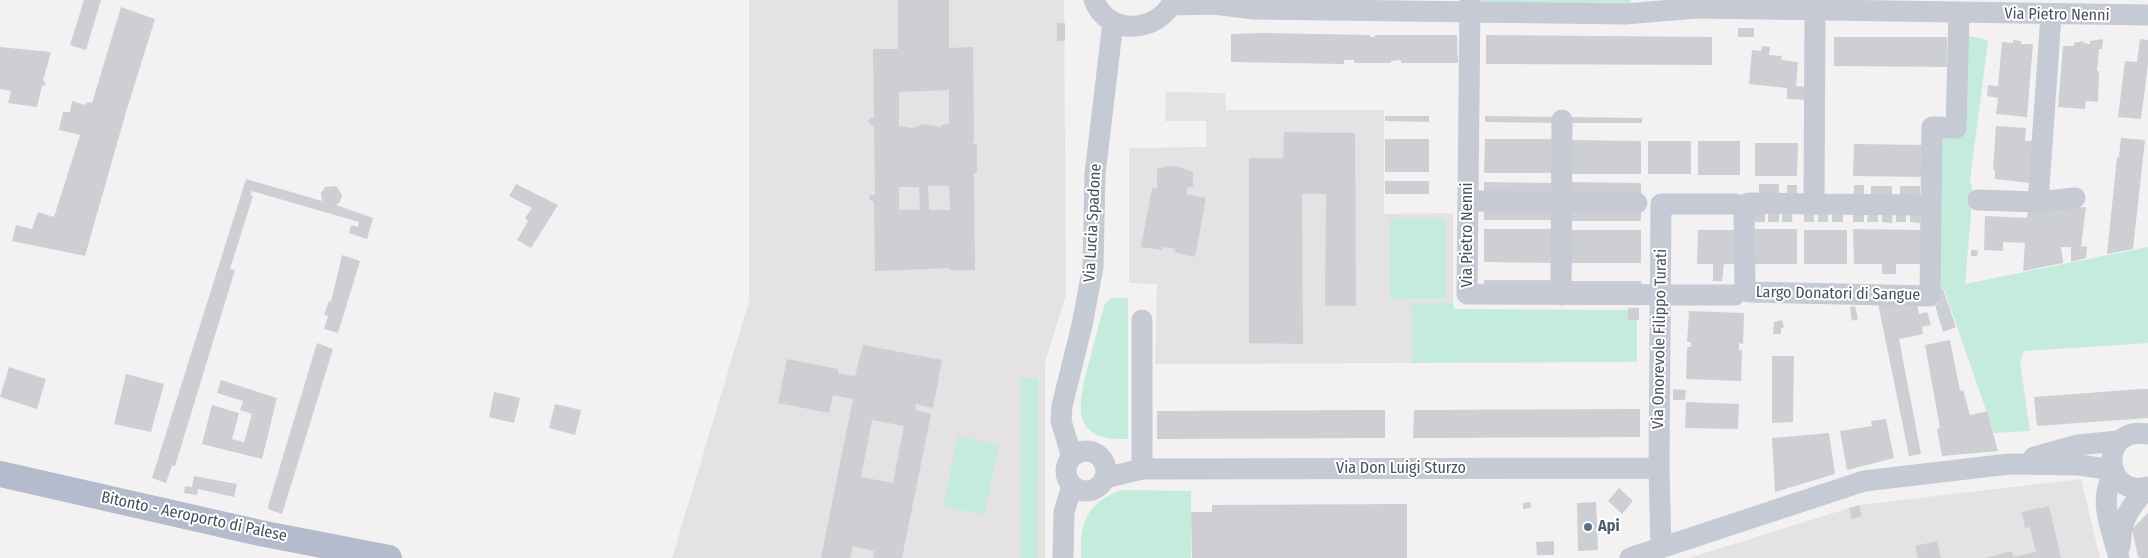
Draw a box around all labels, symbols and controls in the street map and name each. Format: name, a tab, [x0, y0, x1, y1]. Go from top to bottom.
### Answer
street label: Via Pietro Nenni	[2004, 4, 2110, 26]
street label: Via Lucia Spadone	[1080, 163, 1106, 283]
street label: Via Pietro Nenni	[1458, 182, 1478, 288]
street label: Via Onorevole Filippo Turati	[1649, 249, 1671, 429]
street label: Largo Donatori di Sangue	[1756, 283, 1920, 305]
street label: Via Don Luigi Sturzo	[1336, 459, 1466, 479]
street label: Bitonto - Aeroporto di Palese	[99, 488, 289, 546]
place label: Api	[1598, 517, 1620, 537]
marker: Api	[1582, 521, 1594, 533]

